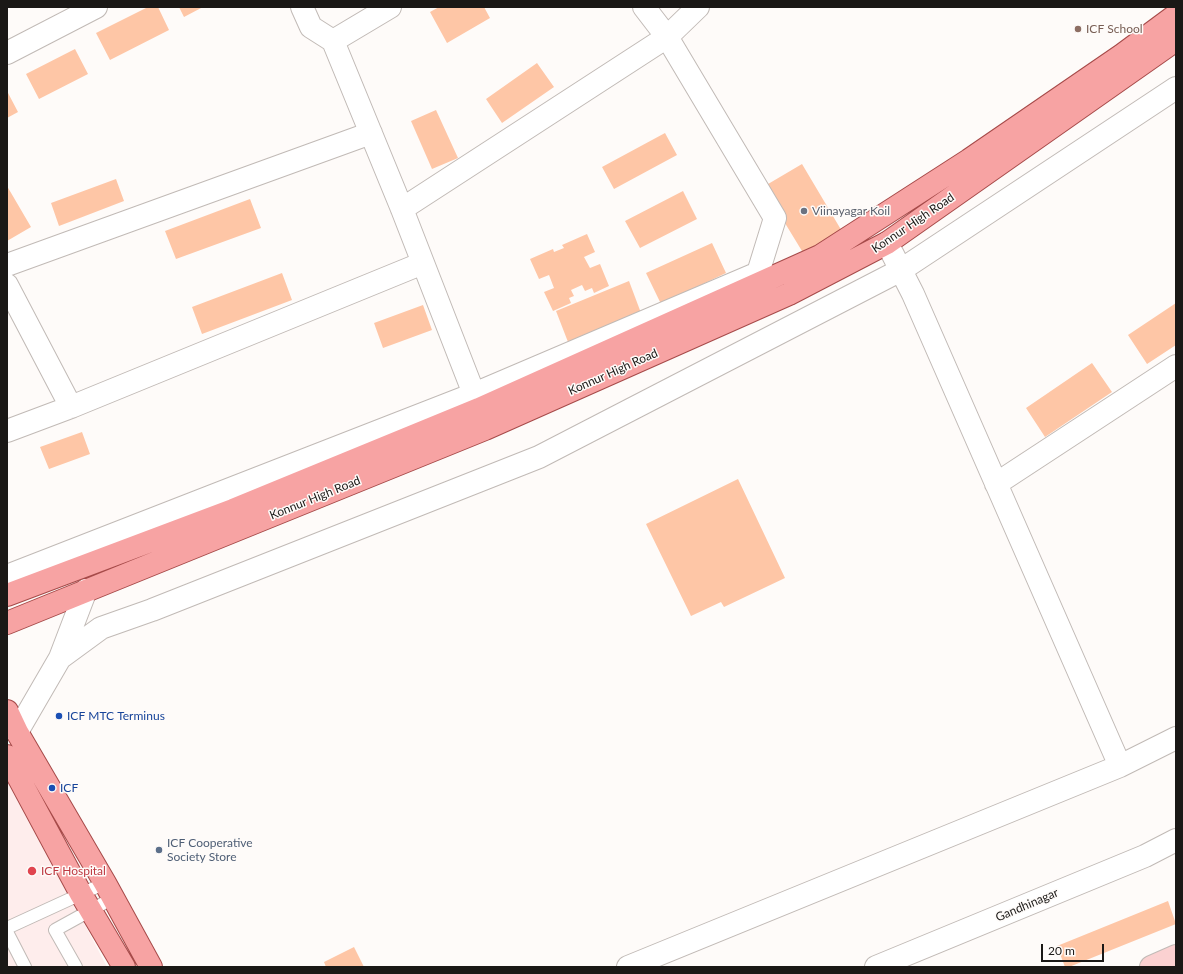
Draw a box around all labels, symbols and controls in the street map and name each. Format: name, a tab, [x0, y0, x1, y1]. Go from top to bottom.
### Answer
place label: ICF School	[1086, 22, 1143, 36]
marker: ICF School	[1073, 24, 1083, 34]
street label: Konnur High Road	[869, 190, 957, 256]
place label: Viinayagar Koil	[812, 204, 890, 218]
marker: Viinayagar Koil	[799, 206, 809, 216]
street label: Konnur High Road	[566, 346, 660, 398]
street label: Konnur High Road	[268, 473, 362, 523]
place label: ICF MTC Terminus	[67, 709, 165, 723]
marker: ICF MTC Terminus	[54, 711, 64, 721]
place label: ICF	[60, 781, 78, 795]
marker: ICF	[47, 783, 57, 793]
place label: ICF Cooperative Society Store	[167, 836, 253, 864]
marker: ICF Cooperative Society Store	[154, 845, 164, 855]
place label: ICF Hospital	[41, 864, 106, 878]
marker: ICF Hospital	[26, 865, 38, 877]
street label: Gandhinagar	[993, 885, 1061, 925]
scale bar	[1043, 936, 1106, 962]
text: 20 m	[1048, 943, 1075, 958]

